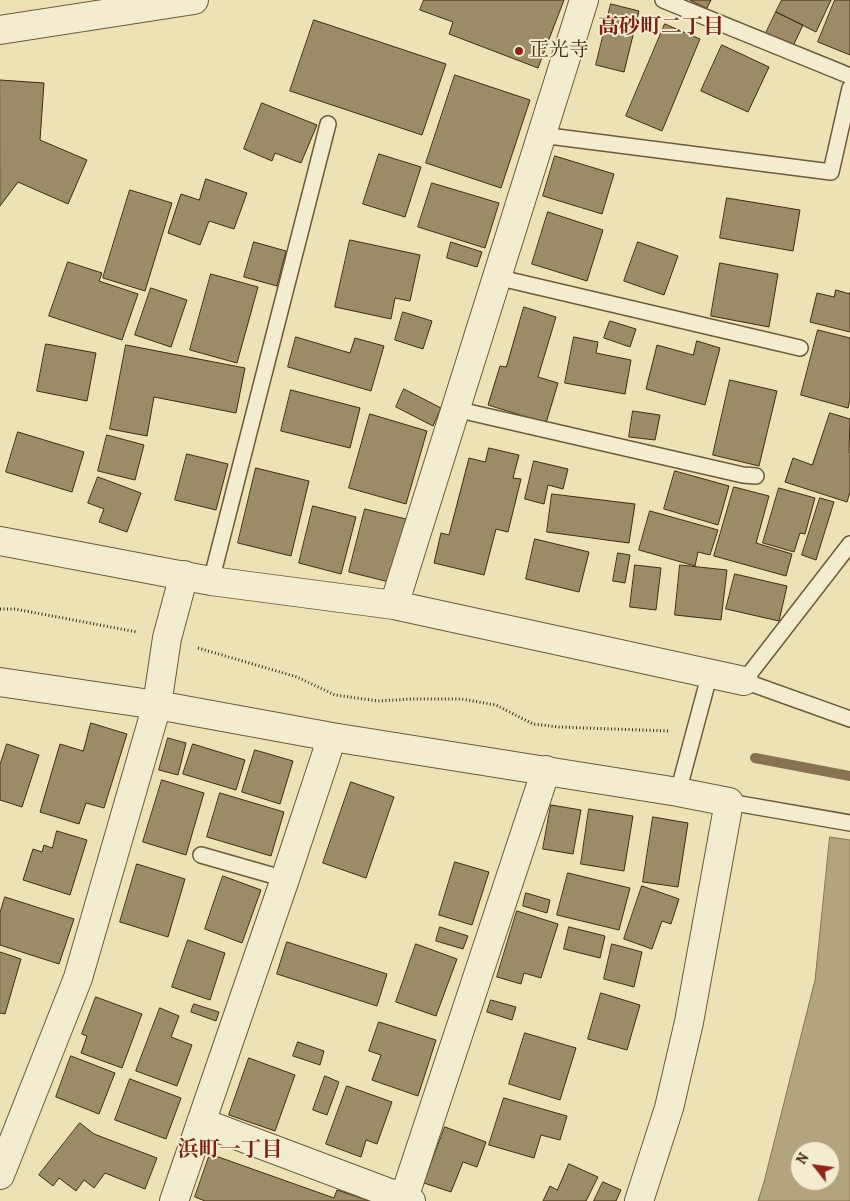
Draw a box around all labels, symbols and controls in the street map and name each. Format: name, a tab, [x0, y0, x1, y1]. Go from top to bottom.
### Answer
district label: 高砂町二丁目	[598, 15, 724, 41]
place label: 正光寺	[529, 39, 589, 63]
marker: 正光寺	[513, 45, 525, 57]
district label: 浜町一丁目	[178, 1138, 282, 1164]
north arrow	[790, 1141, 840, 1191]
text: N	[792, 1150, 813, 1168]

